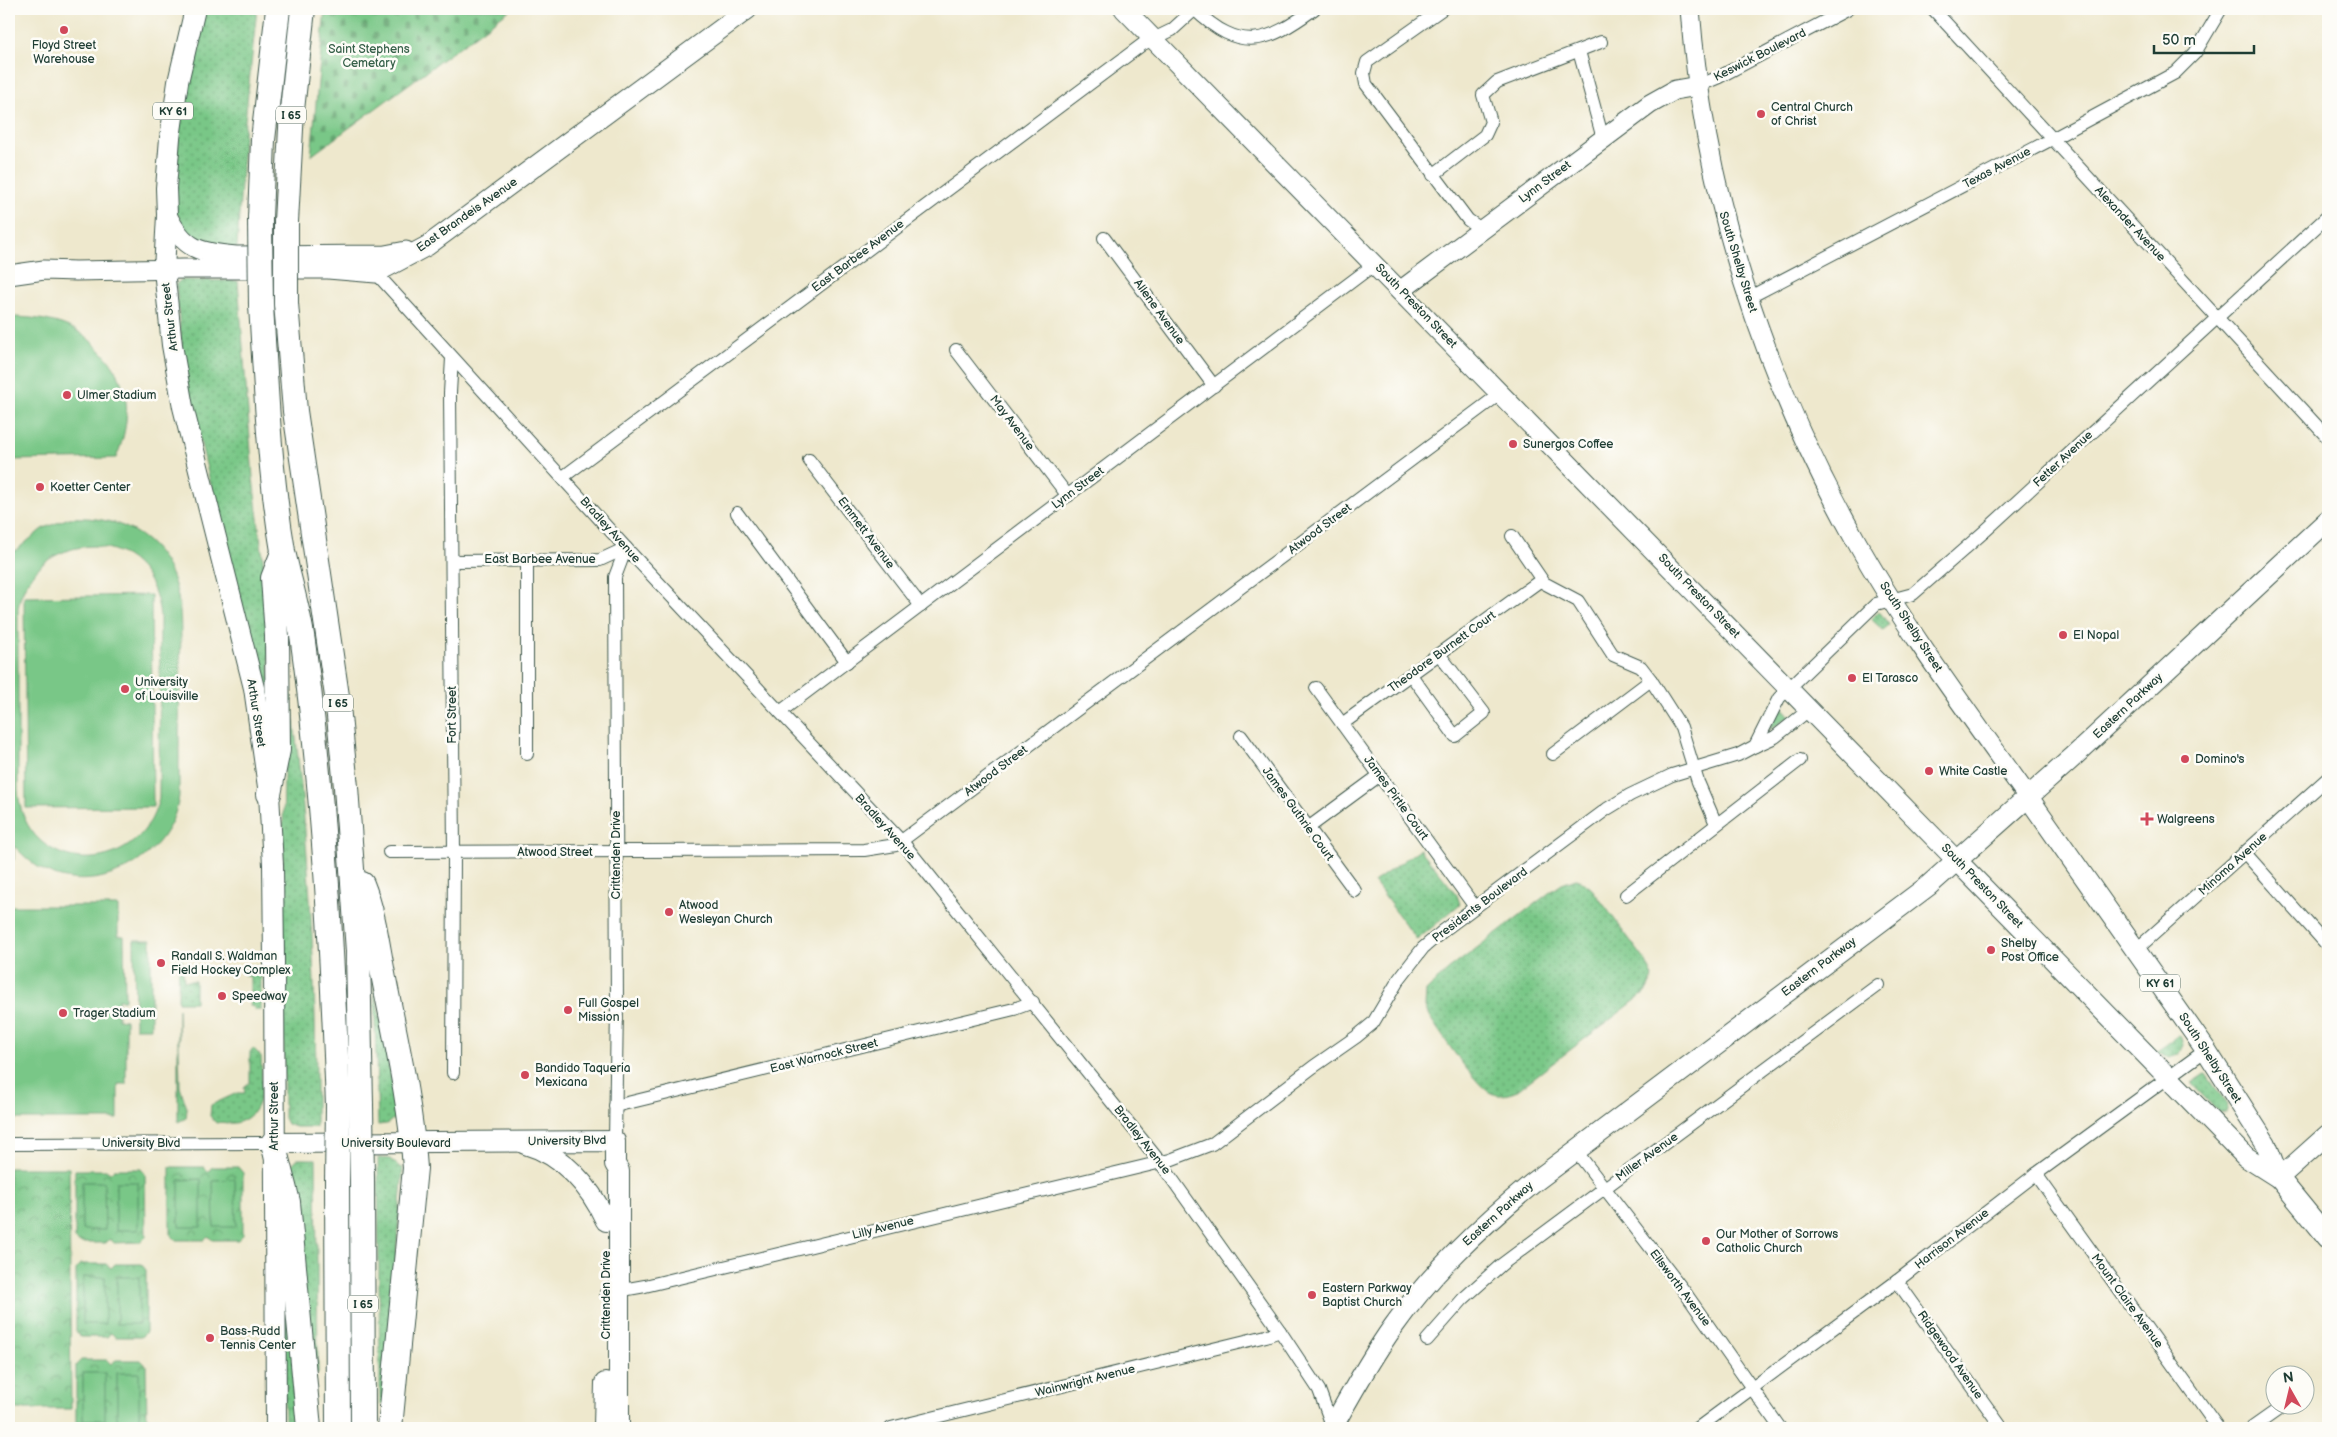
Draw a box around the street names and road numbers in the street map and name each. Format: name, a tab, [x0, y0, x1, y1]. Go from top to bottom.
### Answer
street label: Keswick Boulevard	[1711, 25, 1809, 85]
road number: KY 61	[153, 102, 193, 120]
road number: I 65	[276, 106, 306, 124]
street label: Texas Avenue	[1961, 144, 2033, 192]
street label: Lynn Street	[1516, 157, 1574, 206]
street label: East Brandeis Avenue	[414, 175, 520, 255]
street label: Alexander Avenue	[2091, 183, 2169, 265]
street label: South Shelby Street	[1715, 210, 1761, 315]
street label: East Barbee Avenue	[809, 216, 907, 296]
street label: South Preston Street	[1372, 261, 1460, 352]
street label: Allene Avenue	[1130, 276, 1188, 348]
street label: Arthur Street	[158, 282, 182, 352]
street label: May Avenue	[986, 392, 1038, 454]
street label: Fetter Avenue	[2030, 428, 2096, 490]
street label: Lynn Street	[1049, 463, 1107, 512]
street label: Bradley Avenue	[576, 494, 644, 566]
street label: Emmett Avenue	[834, 494, 898, 572]
street label: Atwood Street	[1285, 500, 1355, 558]
street label: South Preston Street	[1655, 551, 1743, 642]
street label: East Barbee Avenue	[484, 552, 596, 567]
street label: South Shelby Street	[1876, 579, 1946, 675]
street label: Theodore Burnett Court	[1385, 608, 1499, 696]
street label: Eastern Parkway	[2090, 670, 2166, 742]
street label: Arthur Street	[243, 678, 269, 749]
street label: Fort Street	[445, 686, 460, 744]
road number: I 65	[323, 694, 353, 711]
street label: Atwood Street	[961, 742, 1031, 800]
street label: James Pirtle Court	[1360, 753, 1432, 843]
street label: James Guthrie Court	[1259, 764, 1337, 864]
street label: Bradley Avenue	[851, 791, 919, 863]
street label: Crittenden Drive	[609, 811, 624, 899]
street label: Minoma Avenue	[2196, 829, 2270, 899]
street label: South Preston Street	[1938, 841, 2026, 932]
street label: Atwood Street	[517, 845, 593, 860]
street label: Presidents Boulevard	[1429, 864, 1531, 946]
street label: Eastern Parkway	[1779, 934, 1860, 1000]
road number: KY 61	[2140, 974, 2180, 991]
street label: South Shelby Street	[2175, 1010, 2245, 1106]
street label: East Warnock Street	[769, 1035, 880, 1077]
street label: Arthur Street	[267, 1081, 282, 1151]
street label: Bradley Avenue	[1110, 1102, 1174, 1178]
street label: Miller Avenue	[1613, 1129, 1681, 1185]
street label: University Blvd	[528, 1133, 607, 1149]
street label: University Blvd	[102, 1136, 180, 1151]
street label: University Boulevard	[341, 1136, 451, 1151]
street label: Eastern Parkway	[1460, 1178, 1537, 1250]
street label: Harrison Avenue	[1912, 1205, 1992, 1273]
street label: Lilly Avenue	[851, 1213, 915, 1243]
street label: Ellsworth Avenue	[1646, 1247, 1714, 1329]
street label: Crittenden Drive	[599, 1251, 614, 1339]
street label: Mount Claire Avenue	[2088, 1251, 2166, 1351]
road number: I 65	[348, 1296, 378, 1312]
street label: Ridgewood Avenue	[1914, 1308, 1986, 1402]
street label: Wainwright Avenue	[1033, 1361, 1137, 1401]

